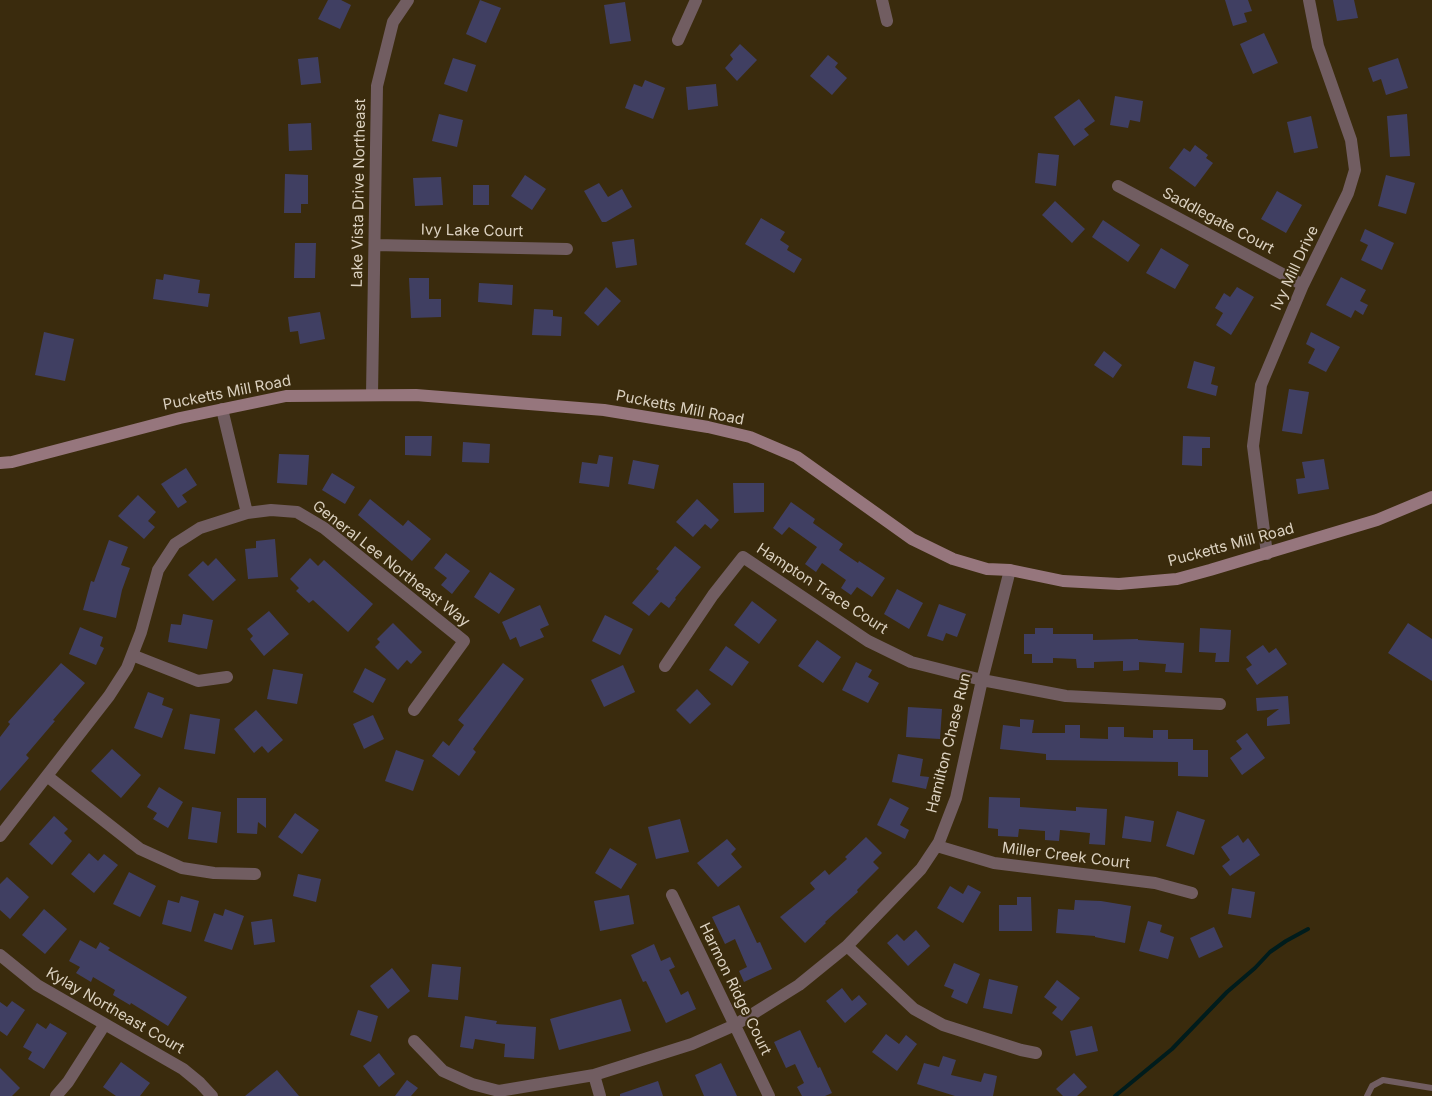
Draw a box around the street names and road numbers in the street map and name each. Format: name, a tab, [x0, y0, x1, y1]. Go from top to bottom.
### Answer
street label: Lake Vista Drive Northeast	[348, 98, 370, 288]
street label: Saddlegate Court	[1159, 184, 1277, 258]
street label: Ivy Lake Court	[421, 221, 523, 241]
street label: Ivy Mill Drive	[1268, 223, 1322, 313]
street label: Pucketts Mill Road	[162, 372, 292, 414]
street label: Pucketts Mill Road	[615, 387, 745, 429]
street label: General Lee Northeast Way	[309, 497, 473, 631]
street label: Pucketts Mill Road	[1166, 519, 1296, 571]
street label: Hampton Trace Court	[753, 540, 891, 638]
street label: Hamilton Chase Run	[923, 671, 975, 815]
street label: Miller Creek Court	[1001, 839, 1131, 873]
street label: Harmon Ridge Court	[695, 920, 775, 1058]
street label: Kylay Northeast Court	[43, 964, 187, 1058]

